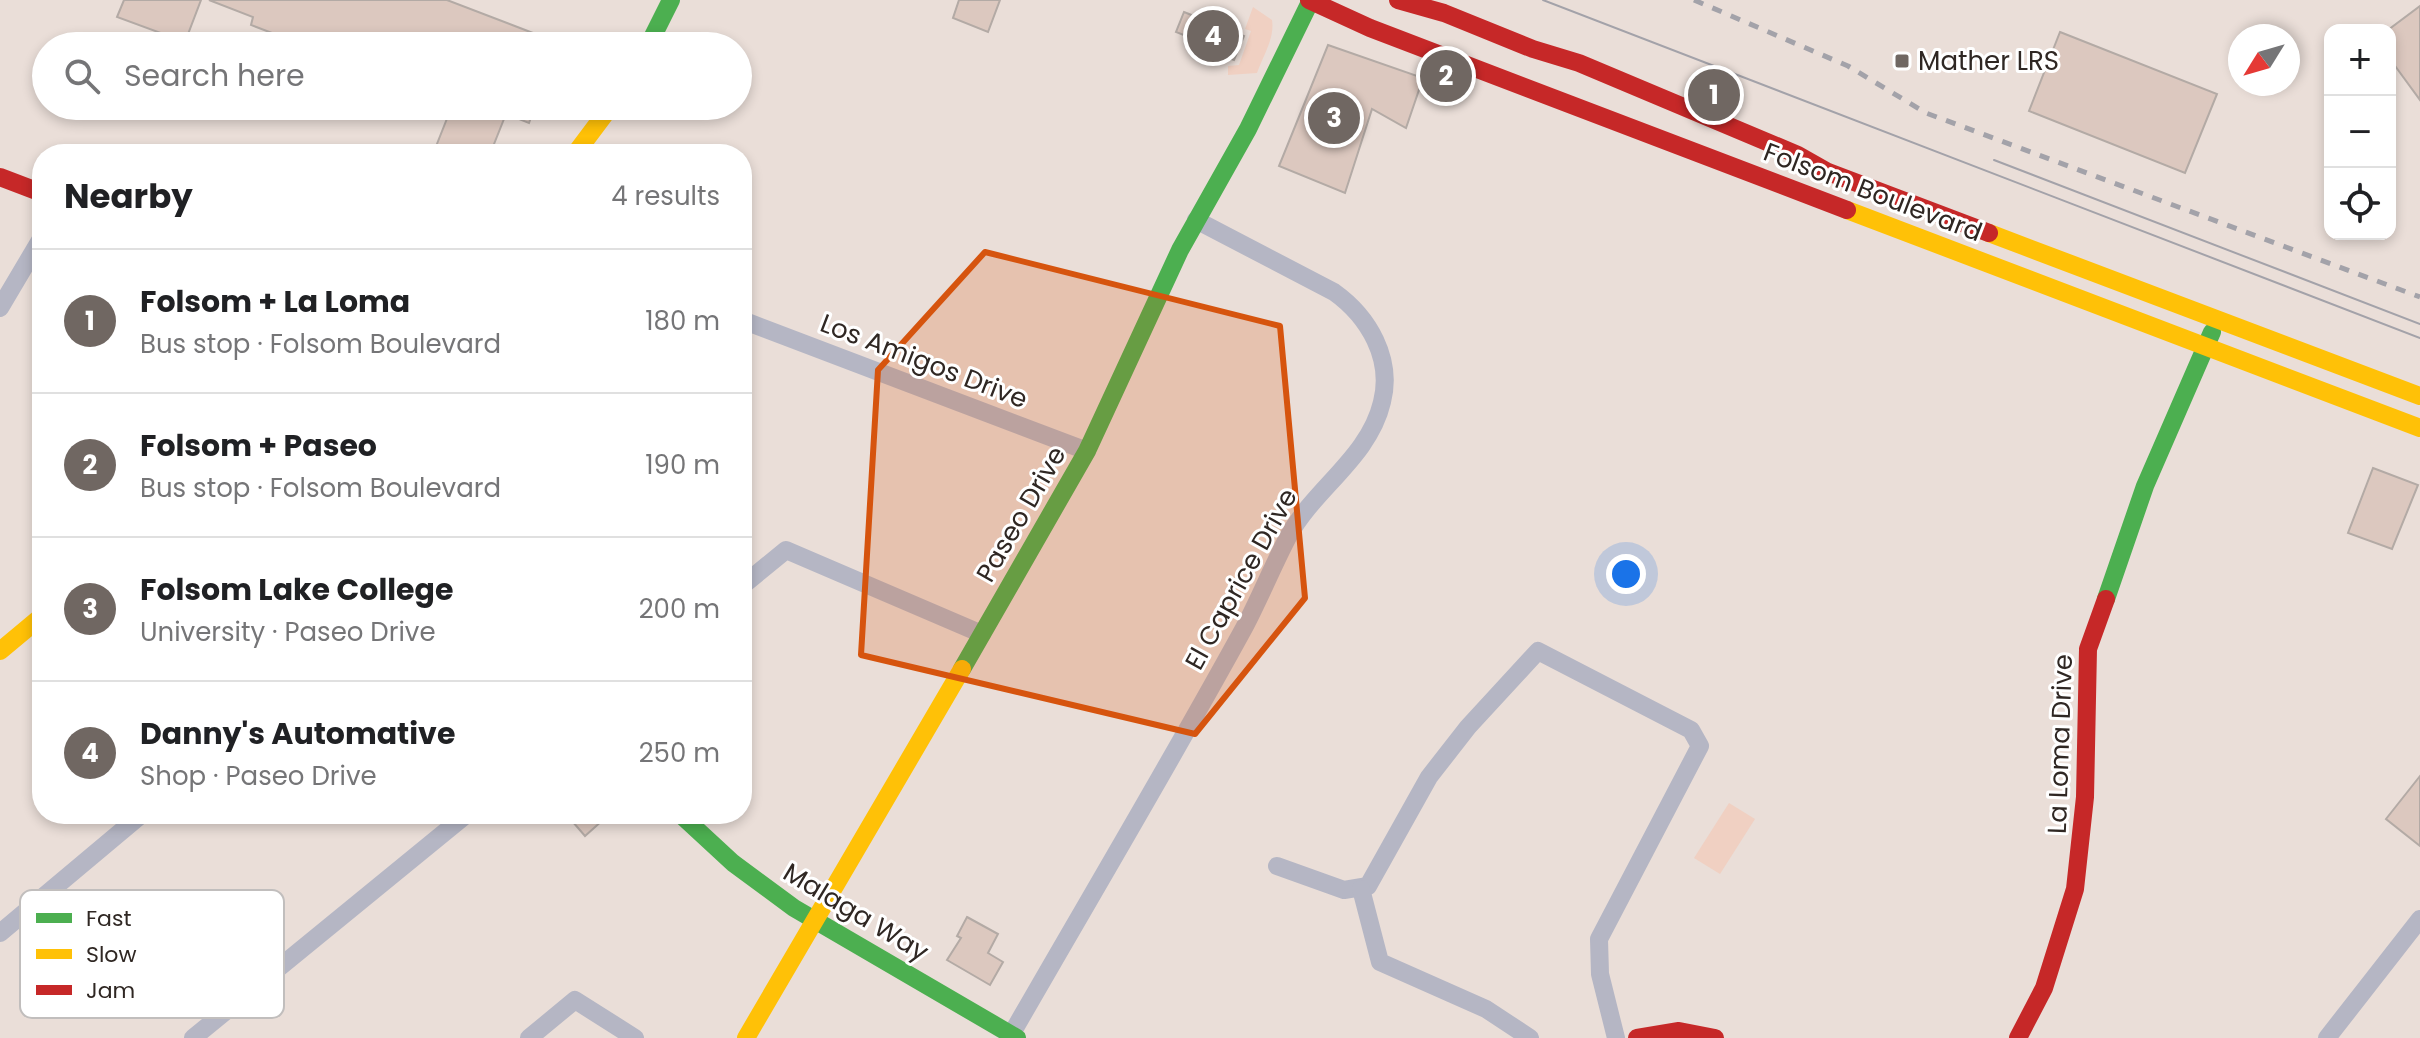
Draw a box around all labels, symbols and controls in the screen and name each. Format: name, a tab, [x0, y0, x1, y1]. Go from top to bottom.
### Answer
pin: 4	[1187, 6, 1239, 66]
north arrow	[2228, 24, 2300, 96]
map controls	[2324, 24, 2396, 240]
button: +	[2324, 24, 2396, 96]
search box	[32, 32, 752, 120]
place label: Mather LRS	[1918, 43, 2059, 79]
pin: 2	[1420, 46, 1472, 106]
marker: Mather LRS	[1893, 52, 1911, 70]
icon: search	[60, 54, 104, 98]
text: Search here	[124, 54, 305, 97]
pin: 1	[1688, 65, 1740, 125]
pin: 3	[1308, 88, 1360, 148]
button: −	[2324, 96, 2396, 168]
street label: Folsom Boulevard	[1759, 134, 1987, 250]
button: locate	[2324, 168, 2396, 240]
text: Nearby	[64, 172, 193, 220]
text: 4 results	[611, 178, 720, 214]
text: Folsom + La Loma	[140, 280, 410, 323]
text: 1	[85, 303, 95, 339]
text: 180 m	[645, 303, 720, 339]
street label: Los Amigos Drive	[815, 305, 1033, 417]
text: Bus stop · Folsom Boulevard	[140, 326, 501, 362]
text: Folsom + Paseo	[140, 424, 377, 467]
street label: Paseo Drive	[968, 440, 1074, 588]
text: 2	[83, 447, 97, 483]
text: 190 m	[645, 447, 720, 483]
text: Bus stop · Folsom Boulevard	[140, 470, 501, 506]
street label: El Caprice Drive	[1176, 482, 1306, 676]
your location	[1606, 554, 1646, 594]
text: Folsom Lake College	[140, 568, 453, 611]
text: 3	[82, 591, 98, 627]
text: 200 m	[639, 591, 720, 627]
text: University · Paseo Drive	[140, 614, 436, 650]
street label: La Loma Drive	[2039, 653, 2081, 835]
text: Danny's Automative	[140, 712, 455, 755]
text: 4	[81, 735, 99, 771]
text: 250 m	[639, 735, 720, 771]
text: Shop · Paseo Drive	[140, 758, 377, 794]
street label: Malaga Way	[777, 854, 936, 970]
legend	[20, 890, 284, 1018]
text: Fast	[86, 903, 131, 934]
text: Slow	[86, 939, 136, 970]
text: Jam	[86, 975, 135, 1006]

